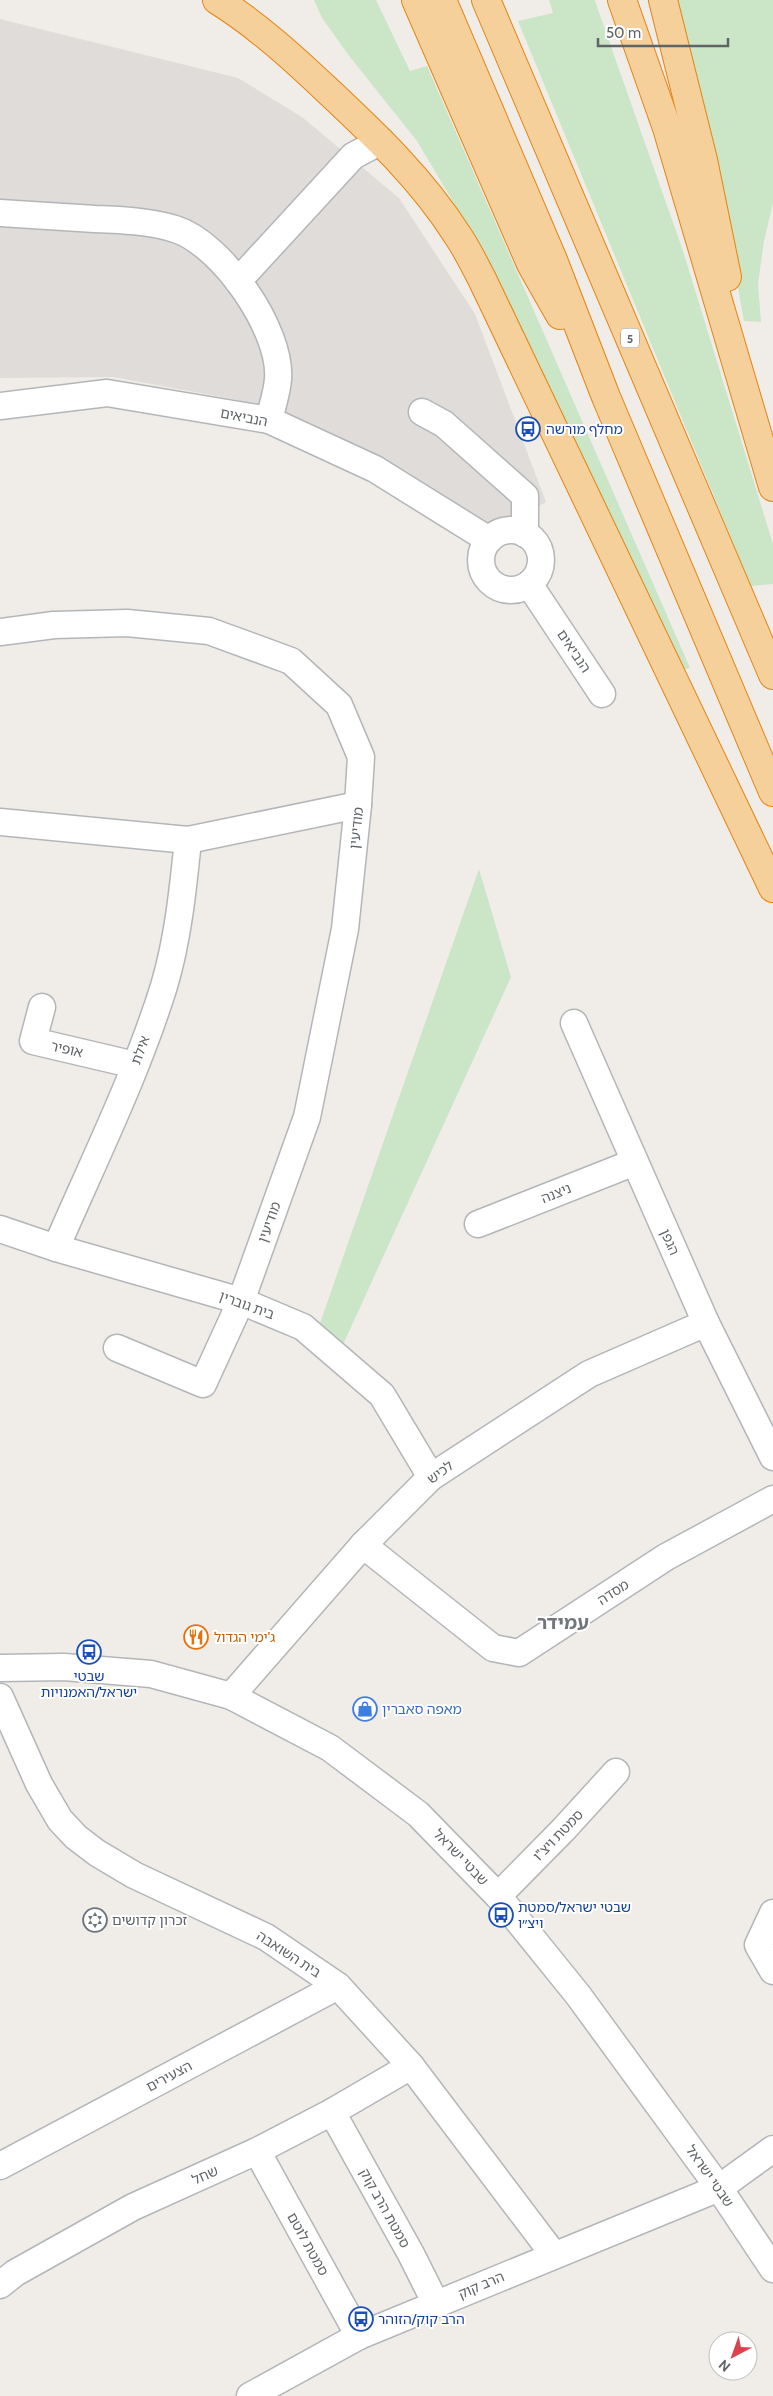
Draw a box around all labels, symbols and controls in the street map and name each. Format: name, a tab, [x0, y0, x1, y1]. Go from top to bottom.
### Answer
scale bar	[598, 15, 728, 47]
text: 50 m	[606, 24, 641, 42]
road number: 5	[621, 328, 639, 348]
street label: הנביאים	[219, 404, 269, 430]
bus stop icon: מחלף מורשה	[515, 416, 541, 442]
place label: מחלף מורשה	[546, 420, 623, 438]
street label: הנביאים	[553, 626, 595, 676]
street label: מודיעין	[345, 806, 367, 850]
street label: אילת	[126, 1033, 154, 1067]
street label: אופיר	[49, 1037, 85, 1061]
street label: ניצנה	[538, 1179, 574, 1207]
street label: מודיעין	[253, 1199, 285, 1245]
street label: הגפן	[656, 1226, 684, 1258]
street label: בית גוברין	[217, 1287, 277, 1323]
street label: לכיש	[423, 1456, 457, 1488]
street label: מסדה	[594, 1575, 632, 1609]
district label: עמידר	[537, 1611, 589, 1634]
restaurant icon: ג'ימי הגדול	[183, 1624, 209, 1650]
place label: ג'ימי הגדול	[214, 1628, 275, 1646]
bus stop icon: שבטי ישראל/האמנויות	[76, 1639, 102, 1665]
place label: שבטי ישראל/האמנויות	[41, 1667, 137, 1701]
shop icon: מאפה סאברין	[352, 1696, 378, 1722]
place label: מאפה סאברין	[382, 1700, 462, 1718]
street label: סמטת ויצ"ו	[529, 1805, 587, 1865]
street label: שבטי ישראל	[430, 1825, 492, 1889]
place label: שבטי ישראל/סמטת ויצ״ו	[518, 1898, 631, 1932]
bus stop icon: שבטי ישראל/סמטת ויצ״ו	[488, 1902, 514, 1928]
synagogue icon: זכרון קדושים	[82, 1907, 108, 1933]
place label: זכרון קדושים	[112, 1911, 188, 1929]
street label: בית השואבה	[253, 1926, 325, 1982]
street label: הצעירים	[143, 2056, 195, 2096]
street label: שבטי ישראל	[682, 2141, 738, 2211]
street label: שחל	[189, 2161, 221, 2189]
street label: סמטת הרב קוק	[356, 2165, 414, 2251]
street label: סמטת לוטם	[283, 2209, 333, 2279]
street label: הרב קוק	[455, 2267, 507, 2303]
bus stop icon: הרב קוק/הזוהר	[348, 2306, 374, 2332]
place label: הרב קוק/הזוהר	[378, 2310, 465, 2328]
north arrow	[708, 2331, 758, 2381]
text: N	[715, 2356, 734, 2376]

